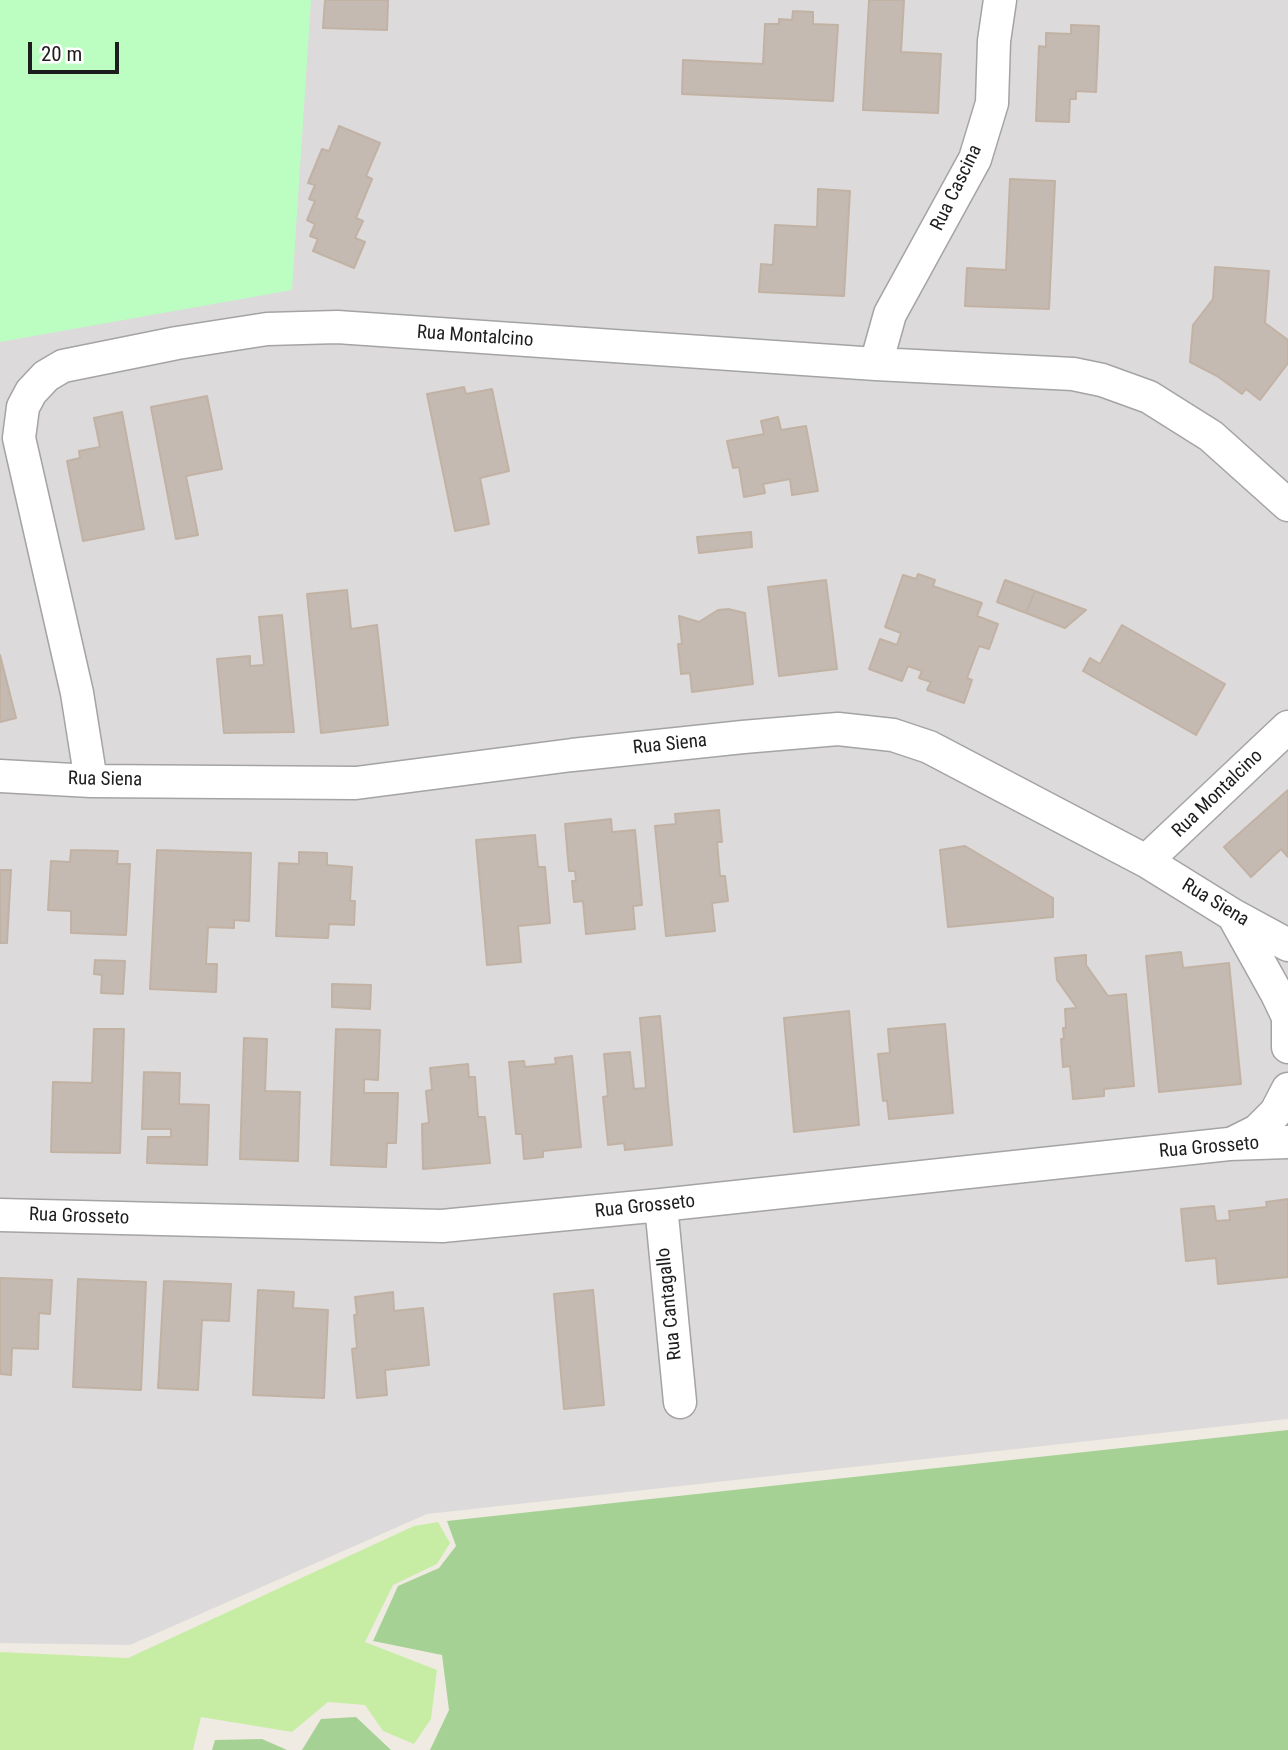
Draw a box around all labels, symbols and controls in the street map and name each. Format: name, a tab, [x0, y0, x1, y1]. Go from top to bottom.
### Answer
scale bar	[32, 28, 122, 72]
text: 20 m	[41, 42, 82, 66]
street label: Rua Cascina	[926, 141, 988, 235]
street label: Rua Montalcino	[416, 322, 534, 352]
street label: Rua Siena	[632, 730, 708, 760]
street label: Rua Montalcino	[1168, 745, 1268, 843]
street label: Rua Siena	[68, 768, 142, 792]
street label: Rua Siena	[1177, 874, 1253, 932]
street label: Rua Grosseto	[1158, 1132, 1260, 1164]
street label: Rua Grosseto	[594, 1190, 696, 1224]
street label: Rua Grosseto	[28, 1204, 130, 1230]
street label: Rua Cantagallo	[653, 1246, 687, 1362]

